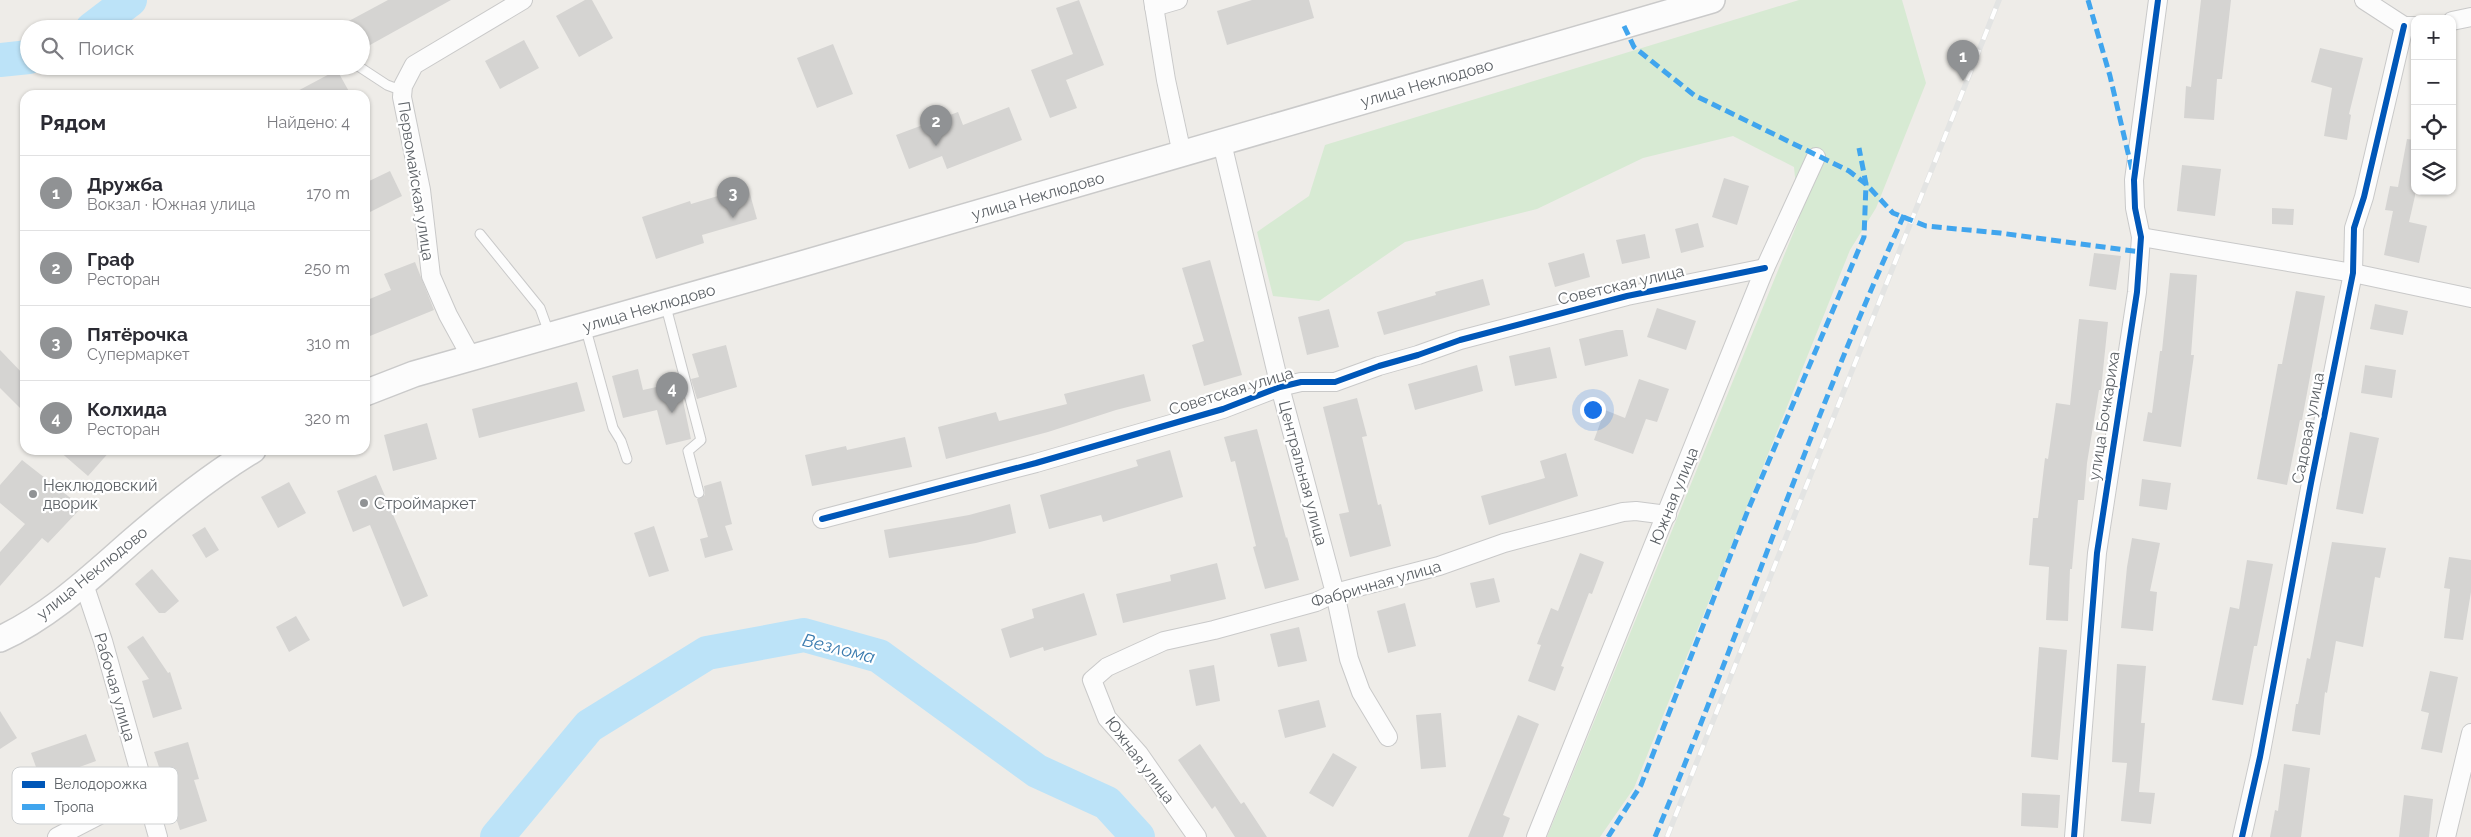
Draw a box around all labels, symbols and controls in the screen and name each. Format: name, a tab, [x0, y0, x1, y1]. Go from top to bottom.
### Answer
map controls	[2411, 15, 2456, 195]
button: +	[2411, 15, 2456, 60]
search box	[20, 20, 370, 75]
icon: search	[38, 34, 66, 62]
text: Поиск	[78, 37, 134, 59]
pin: 1	[1947, 40, 1979, 81]
street label: улица Неклюдово	[1358, 55, 1496, 111]
button: −	[2411, 60, 2456, 105]
street label: Первомайская улица	[394, 100, 438, 262]
pin: 2	[920, 105, 952, 146]
button: locate	[2411, 105, 2456, 150]
text: Рядом	[40, 110, 106, 135]
text: Найдено: 4	[267, 113, 350, 132]
button: layers	[2411, 150, 2456, 195]
street label: улица Неклюдово	[969, 168, 1107, 224]
text: Дружба	[87, 173, 163, 195]
pin: 3	[717, 177, 749, 218]
text: 1	[52, 184, 60, 203]
text: 170 m	[306, 184, 350, 203]
text: Вокзал · Южная улица	[87, 195, 255, 214]
text: Граф	[87, 248, 134, 270]
text: 2	[51, 259, 61, 278]
text: 250 m	[304, 259, 350, 278]
street label: Советская улица	[1556, 261, 1686, 309]
text: Ресторан	[87, 270, 160, 289]
street label: улица Неклюдово	[580, 280, 718, 336]
text: Пятёрочка	[87, 323, 188, 345]
text: 3	[52, 334, 60, 353]
text: 310 m	[306, 334, 350, 353]
text: Супермаркет	[87, 345, 190, 364]
street label: улица Бочкариха	[2084, 350, 2124, 482]
street label: Советская улица	[1167, 363, 1295, 419]
street label: Садовая улица	[2288, 371, 2328, 485]
pin: 4	[656, 372, 688, 413]
your location	[1580, 397, 1606, 423]
text: Колхида	[87, 398, 167, 420]
street label: Центральная улица	[1275, 399, 1331, 547]
text: 4	[51, 409, 61, 428]
text: 320 m	[305, 409, 350, 428]
text: Ресторан	[87, 420, 160, 439]
street label: Южная улица	[1646, 444, 1702, 548]
place label: Неклюдовский дворик	[43, 476, 157, 513]
marker: Неклюдовский дворик	[27, 488, 39, 500]
place label: Строймаркет	[374, 494, 477, 513]
marker: Строймаркет	[358, 497, 370, 509]
street label: улица Неклюдово	[33, 522, 151, 624]
street label: Фабричная улица	[1309, 556, 1443, 612]
water label: Везлома	[801, 629, 878, 667]
street label: Рабочая улица	[90, 631, 140, 743]
street label: Южная улица	[1101, 713, 1179, 807]
legend	[12, 767, 178, 824]
text: Велодорожка	[54, 776, 147, 792]
text: Тропа	[54, 799, 94, 815]

